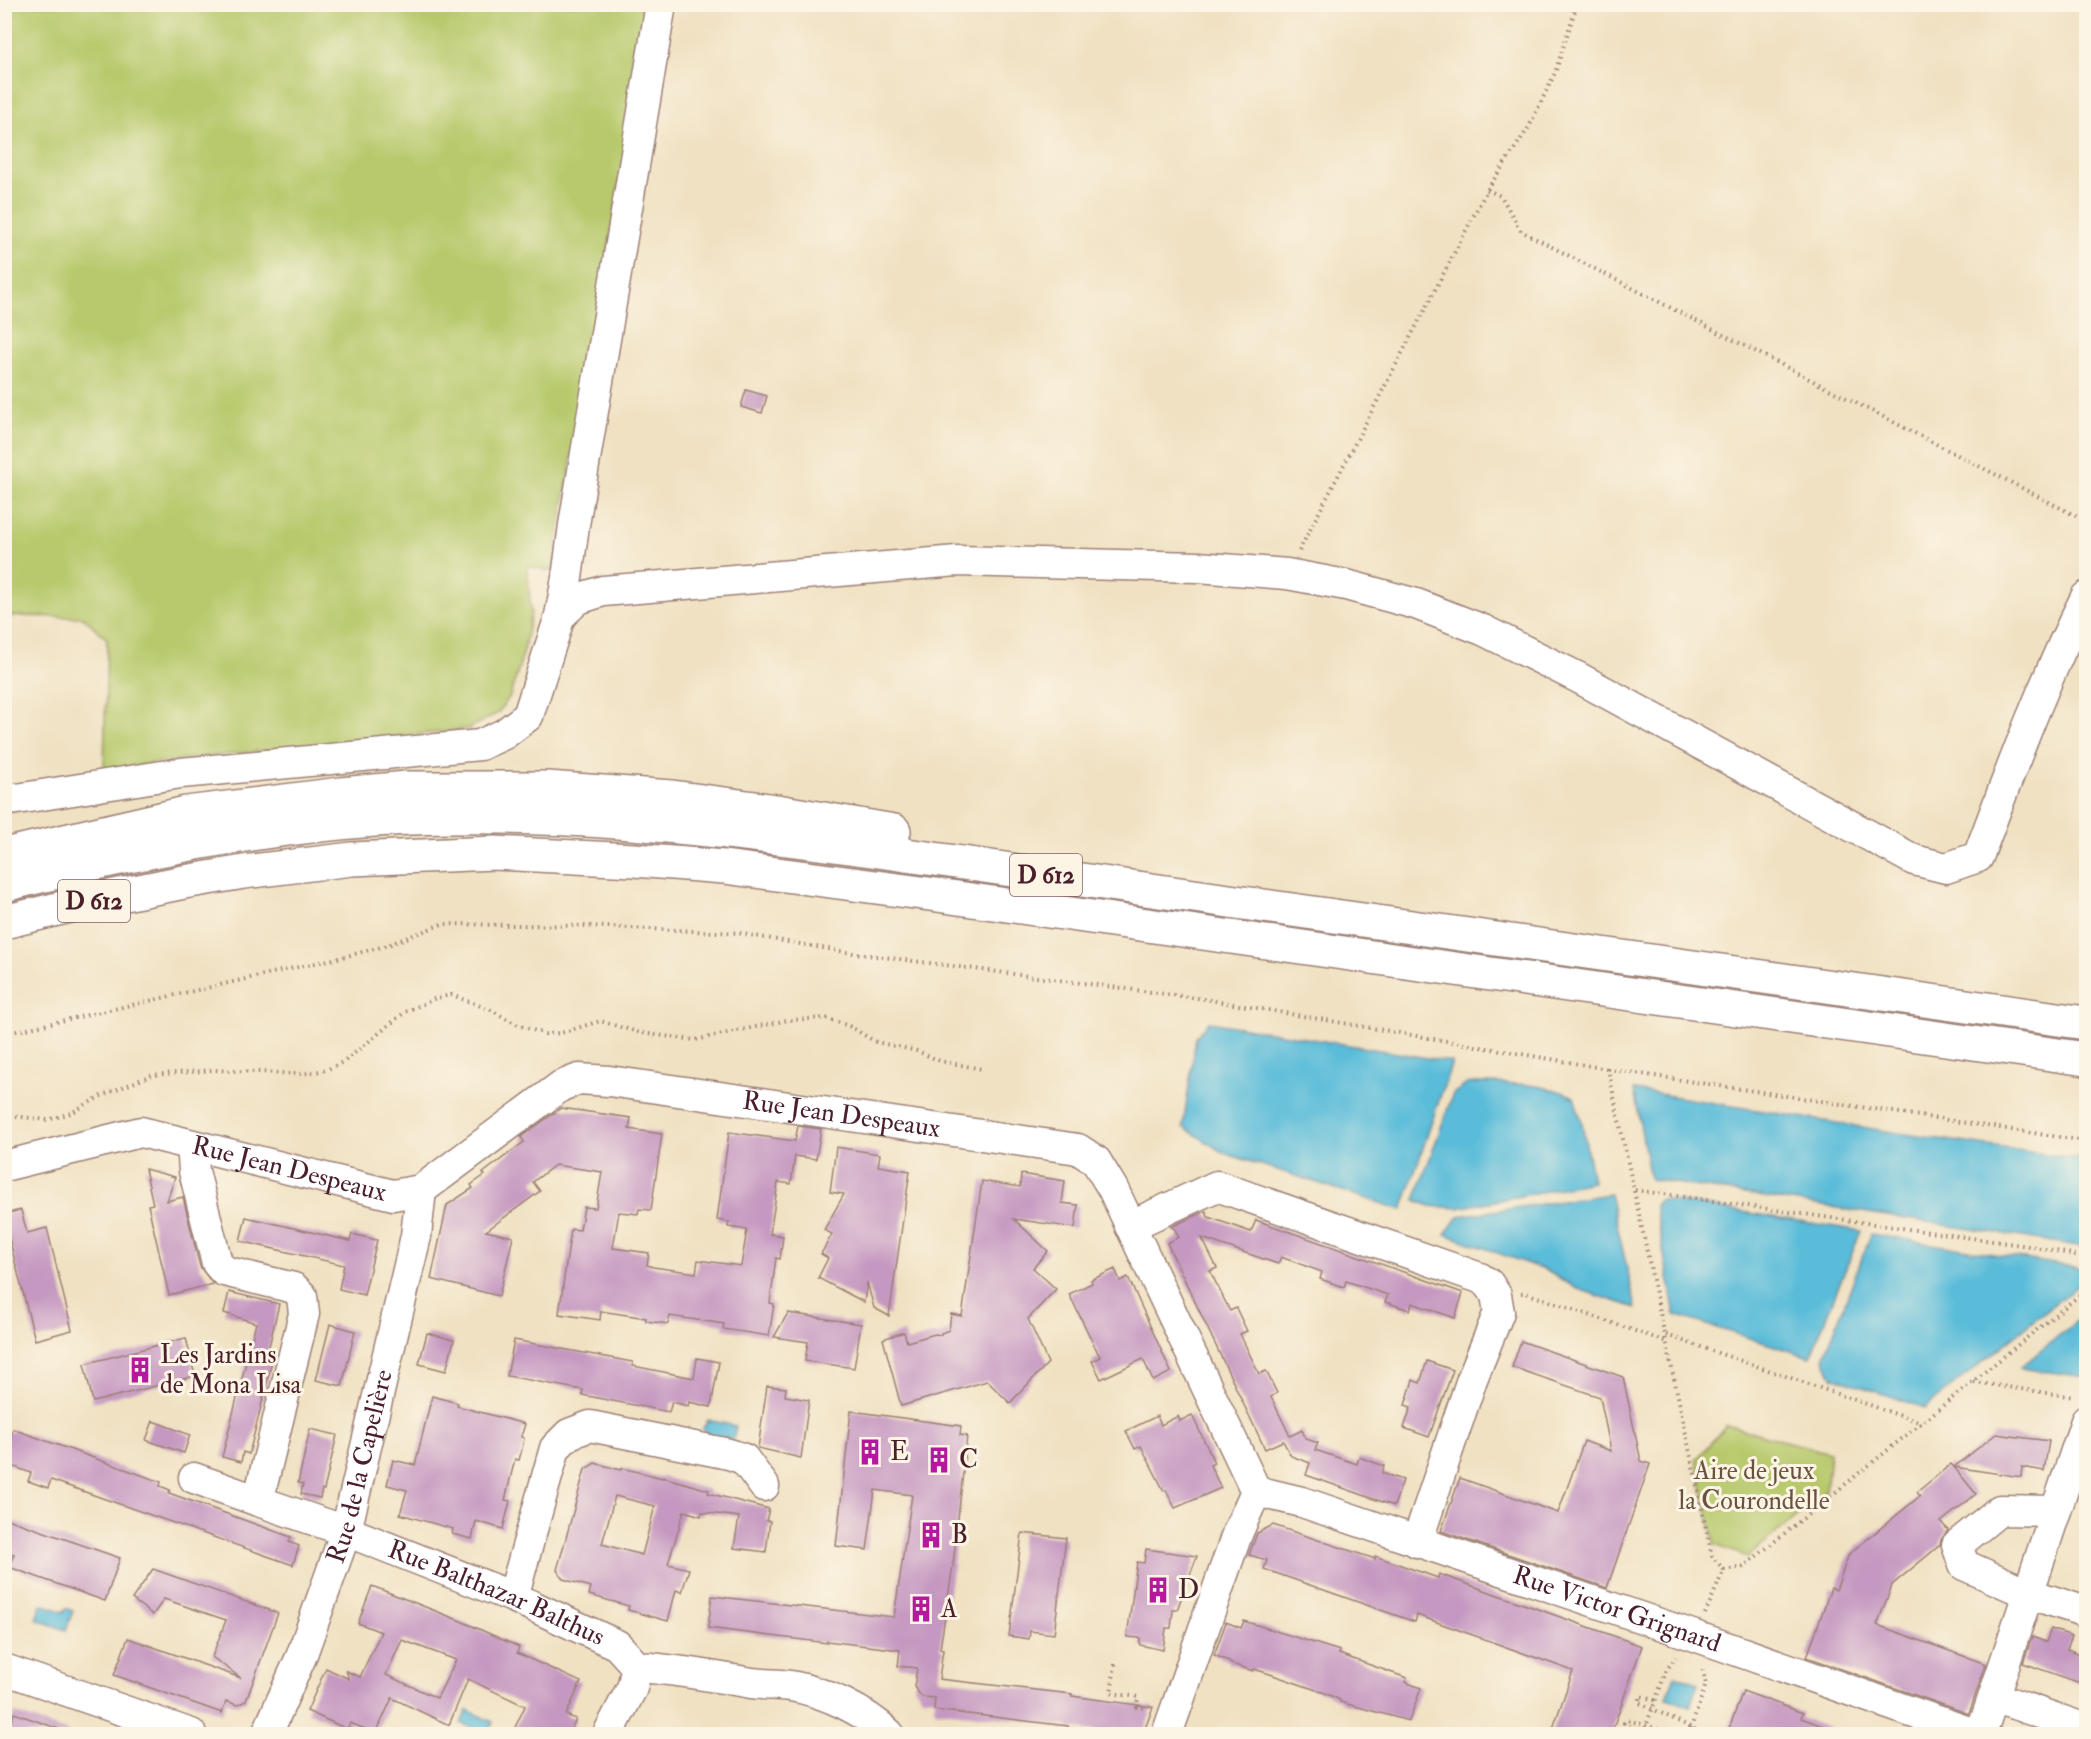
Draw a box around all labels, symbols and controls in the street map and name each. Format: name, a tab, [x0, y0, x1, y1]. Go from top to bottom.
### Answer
road number: D 612	[1010, 854, 1082, 896]
road number: D 612	[58, 880, 130, 922]
street label: Rue Jean Despeaux	[740, 1085, 943, 1145]
street label: Rue Jean Despeaux	[189, 1129, 390, 1209]
place label: Les Jardins de Mona Lisa	[160, 1339, 302, 1401]
building icon: Les Jardins de Mona Lisa	[125, 1355, 155, 1385]
street label: Rue de la Capelière	[320, 1366, 400, 1568]
place label: E	[890, 1436, 909, 1468]
building icon: E	[855, 1437, 885, 1467]
place label: C	[959, 1444, 978, 1476]
building icon: C	[924, 1445, 954, 1475]
park label: Aire de jeux la Courondelle	[1678, 1455, 1830, 1517]
place label: B	[951, 1519, 968, 1551]
building icon: B	[916, 1520, 946, 1550]
street label: Rue Balthazar Balthus	[383, 1533, 610, 1653]
street label: Rue Victor Grignard	[1509, 1559, 1725, 1660]
place label: D	[1178, 1574, 1199, 1606]
building icon: D	[1143, 1575, 1173, 1605]
place label: A	[940, 1593, 958, 1625]
building icon: A	[906, 1594, 936, 1624]

